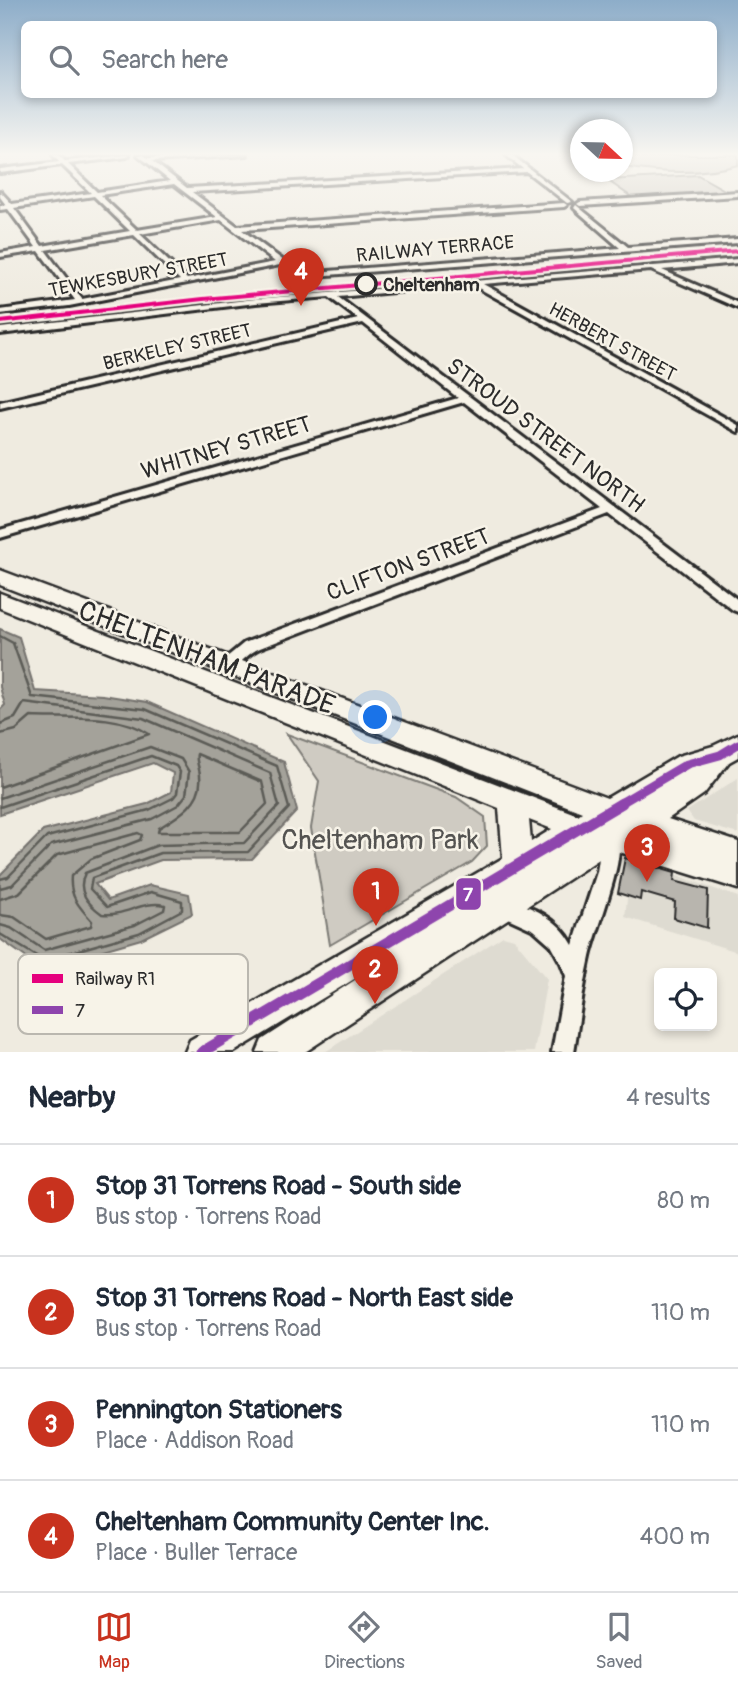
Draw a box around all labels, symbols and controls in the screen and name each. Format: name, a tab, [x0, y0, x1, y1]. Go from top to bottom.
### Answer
search box	[21, 21, 717, 98]
icon: search	[45, 41, 83, 79]
text: Search here	[101, 44, 228, 76]
north arrow	[570, 119, 633, 182]
street label: RAILWAY TERRACE	[355, 230, 515, 268]
street label: TEWKESBURY STREET	[47, 247, 230, 303]
pin: 4	[278, 248, 324, 306]
marker: Cheltenham	[355, 273, 377, 295]
place label: Cheltenham	[383, 273, 480, 297]
street label: HERBERT STREET	[545, 297, 680, 387]
street label: BERKELEY STREET	[101, 318, 254, 376]
street label: STROUD STREET NORTH	[441, 351, 651, 519]
street label: WHITNEY STREET	[138, 409, 315, 486]
street label: CLIFTON STREET	[323, 521, 494, 607]
street label: CHELTENHAM PARADE	[73, 593, 340, 723]
your location	[358, 700, 392, 734]
park label: Cheltenham Park	[281, 823, 479, 858]
pin: 3	[624, 824, 670, 882]
pin: 1	[353, 868, 399, 926]
line badge: 7	[455, 877, 482, 911]
text: 7	[463, 883, 474, 907]
pin: 2	[352, 946, 398, 1004]
legend	[18, 954, 248, 1034]
text: Railway R1	[75, 967, 155, 991]
map controls	[654, 968, 717, 1031]
button: locate	[654, 968, 717, 1031]
text: 7	[75, 999, 85, 1023]
text: Nearby	[28, 1079, 115, 1116]
text: 4 results	[626, 1083, 710, 1112]
text: Stop 31 Torrens Road - South side	[95, 1170, 461, 1202]
text: 1	[47, 1186, 56, 1215]
text: 80 m	[657, 1186, 710, 1215]
text: Bus stop · Torrens Road	[95, 1202, 322, 1231]
text: Stop 31 Torrens Road - North East side	[95, 1282, 513, 1314]
text: 2	[45, 1298, 57, 1327]
text: 110 m	[651, 1298, 710, 1327]
text: Bus stop · Torrens Road	[95, 1314, 322, 1343]
text: Pennington Stationers	[95, 1394, 342, 1426]
text: 3	[45, 1410, 57, 1439]
text: 110 m	[651, 1410, 710, 1439]
text: Place · Addison Road	[95, 1426, 294, 1455]
text: Cheltenham Community Center Inc.	[95, 1506, 490, 1538]
text: 4	[44, 1522, 58, 1551]
text: 400 m	[640, 1522, 710, 1551]
text: Place · Buller Terrace	[95, 1538, 297, 1567]
tab: Map	[95, 1608, 133, 1674]
tab: Directions	[324, 1608, 405, 1674]
tab: Saved	[595, 1608, 643, 1674]

